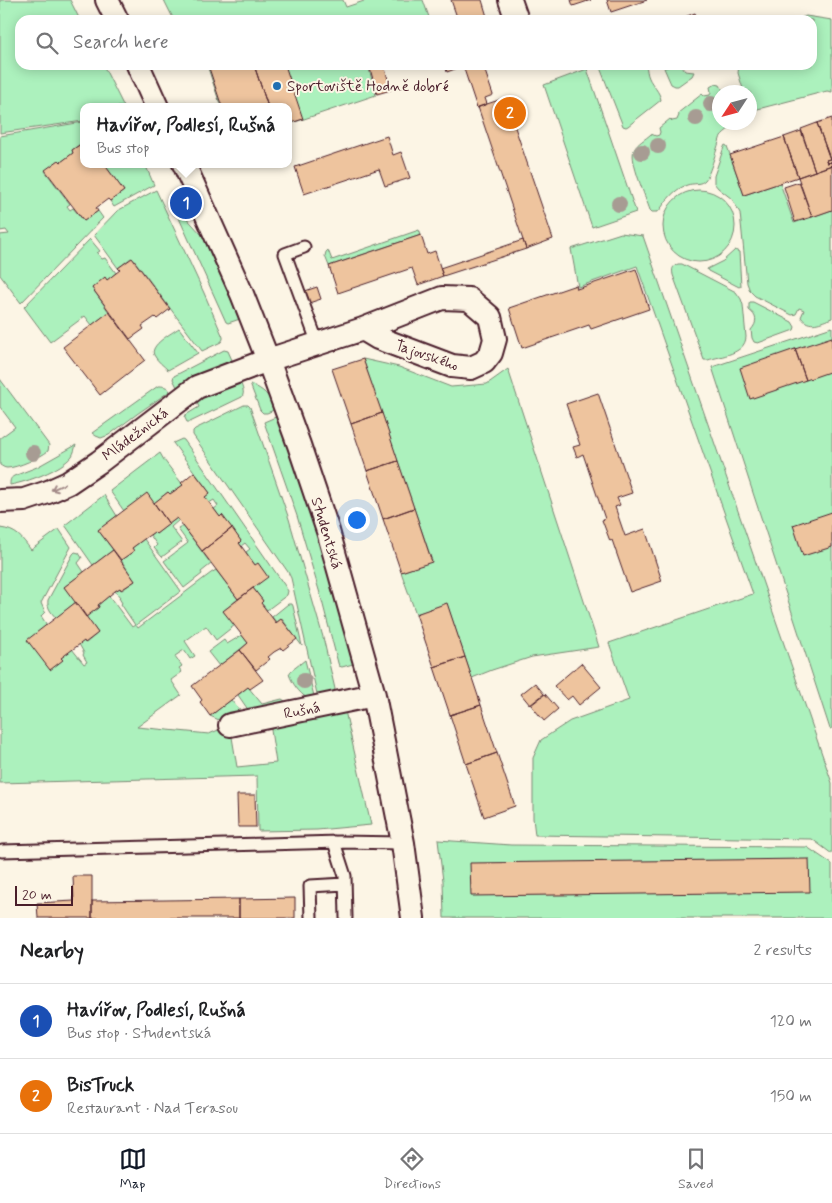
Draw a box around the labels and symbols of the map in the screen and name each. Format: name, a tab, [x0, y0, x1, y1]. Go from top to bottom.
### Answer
place label: Sportoviště Hodně dobré	[287, 77, 449, 97]
marker: Sportoviště Hodně dobré	[271, 80, 283, 92]
north arrow	[712, 85, 757, 130]
pin: 2	[494, 94, 526, 132]
pin: 1	[170, 184, 202, 222]
street label: Tajovského	[392, 336, 461, 376]
street label: Mládežnická	[98, 403, 173, 466]
one-way arrow	[51, 483, 66, 493]
street label: Studentská	[306, 495, 346, 572]
your location	[344, 507, 370, 533]
street label: Rušná	[282, 698, 322, 724]
scale bar	[15, 883, 72, 906]

